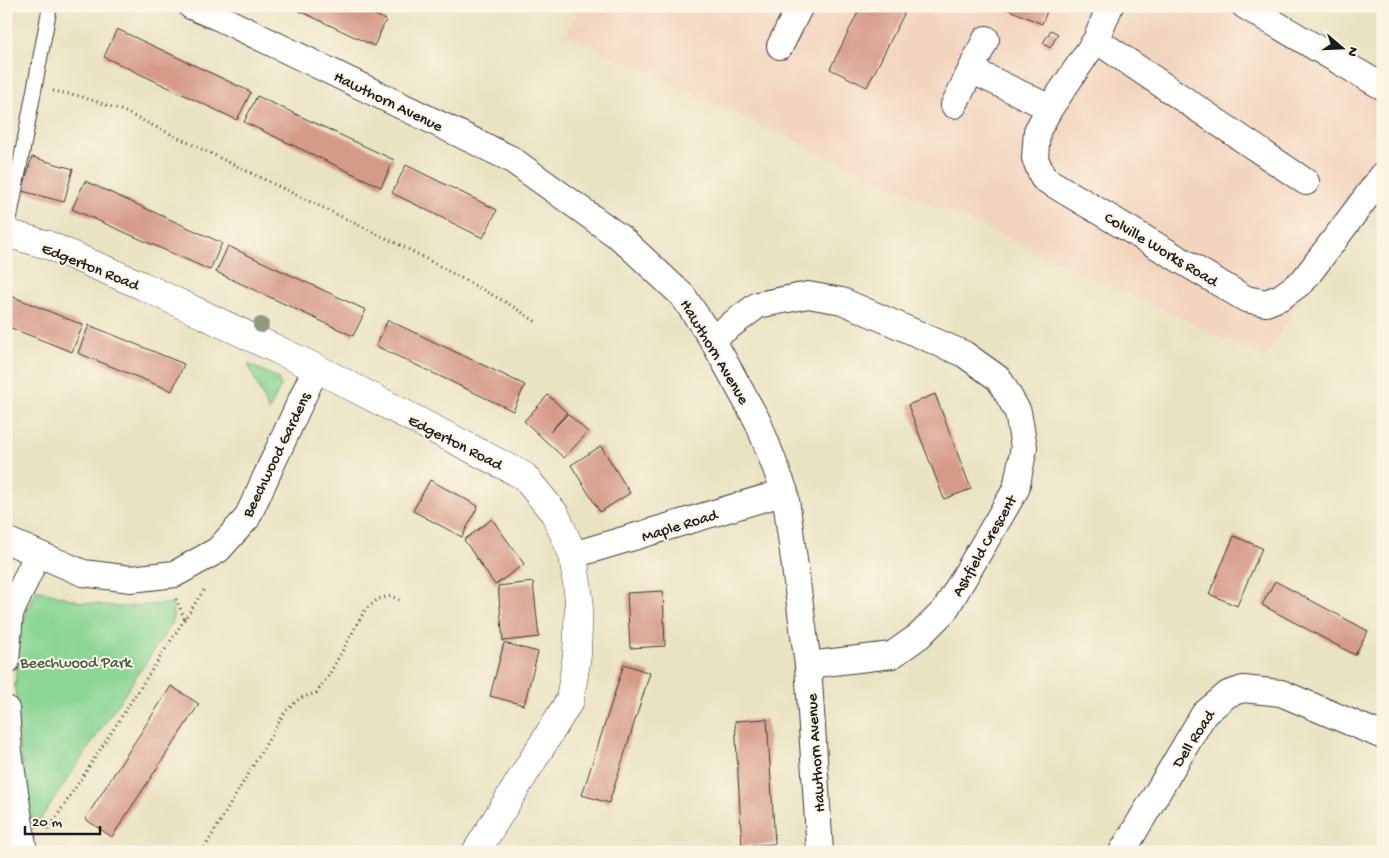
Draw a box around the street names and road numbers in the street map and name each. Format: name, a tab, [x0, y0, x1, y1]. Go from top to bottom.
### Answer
street label: Hawthorn Avenue	[330, 69, 446, 138]
street label: Colville Works Road	[1100, 210, 1222, 293]
street label: Edgerton Road	[38, 240, 143, 297]
street label: Hawthorn Avenue	[674, 297, 752, 409]
street label: Beechwood Gardens	[239, 389, 317, 522]
street label: Edgerton Road	[404, 412, 506, 477]
street label: Ashfield Crescent	[949, 492, 1023, 601]
street label: Maple Road	[640, 506, 722, 548]
street label: Hawthorn Avenue	[804, 692, 831, 813]
street label: Dell Road	[1169, 706, 1221, 773]

